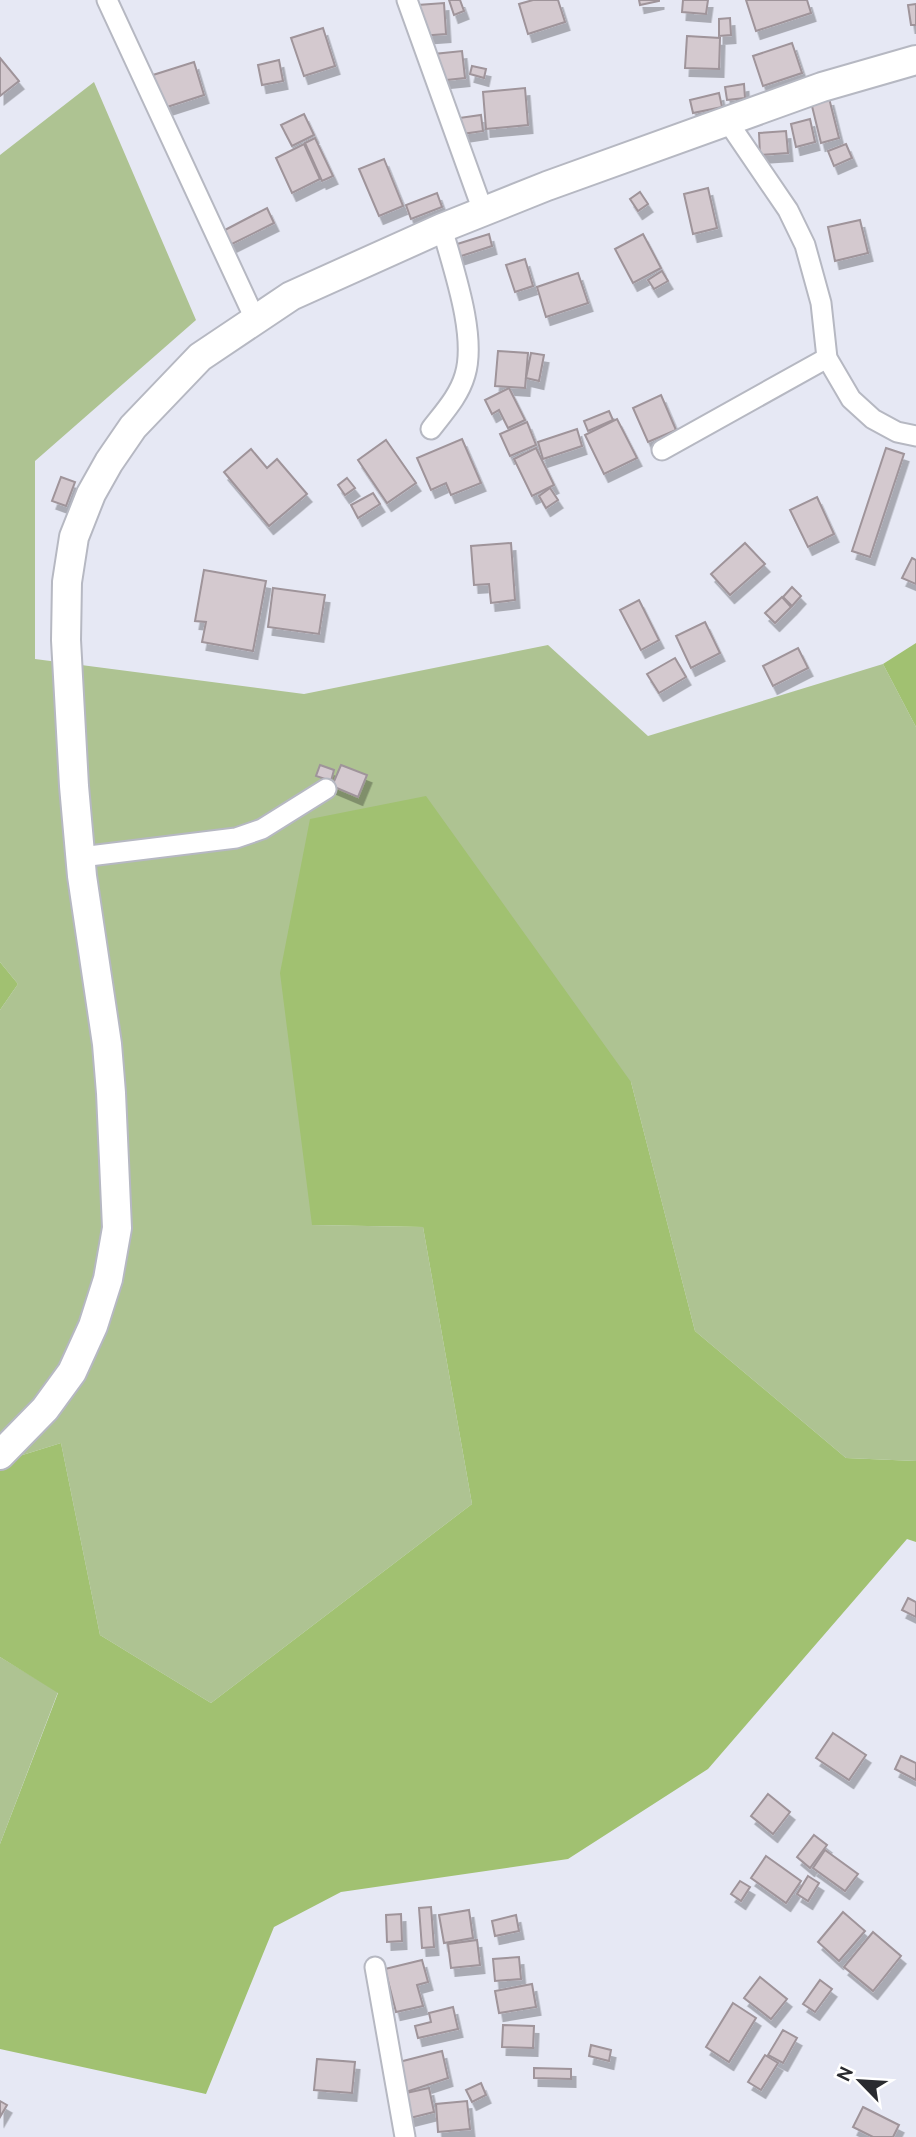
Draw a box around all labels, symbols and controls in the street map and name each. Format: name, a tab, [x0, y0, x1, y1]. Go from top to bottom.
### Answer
north arrow	[825, 2046, 895, 2116]
text: N	[832, 2063, 858, 2085]

